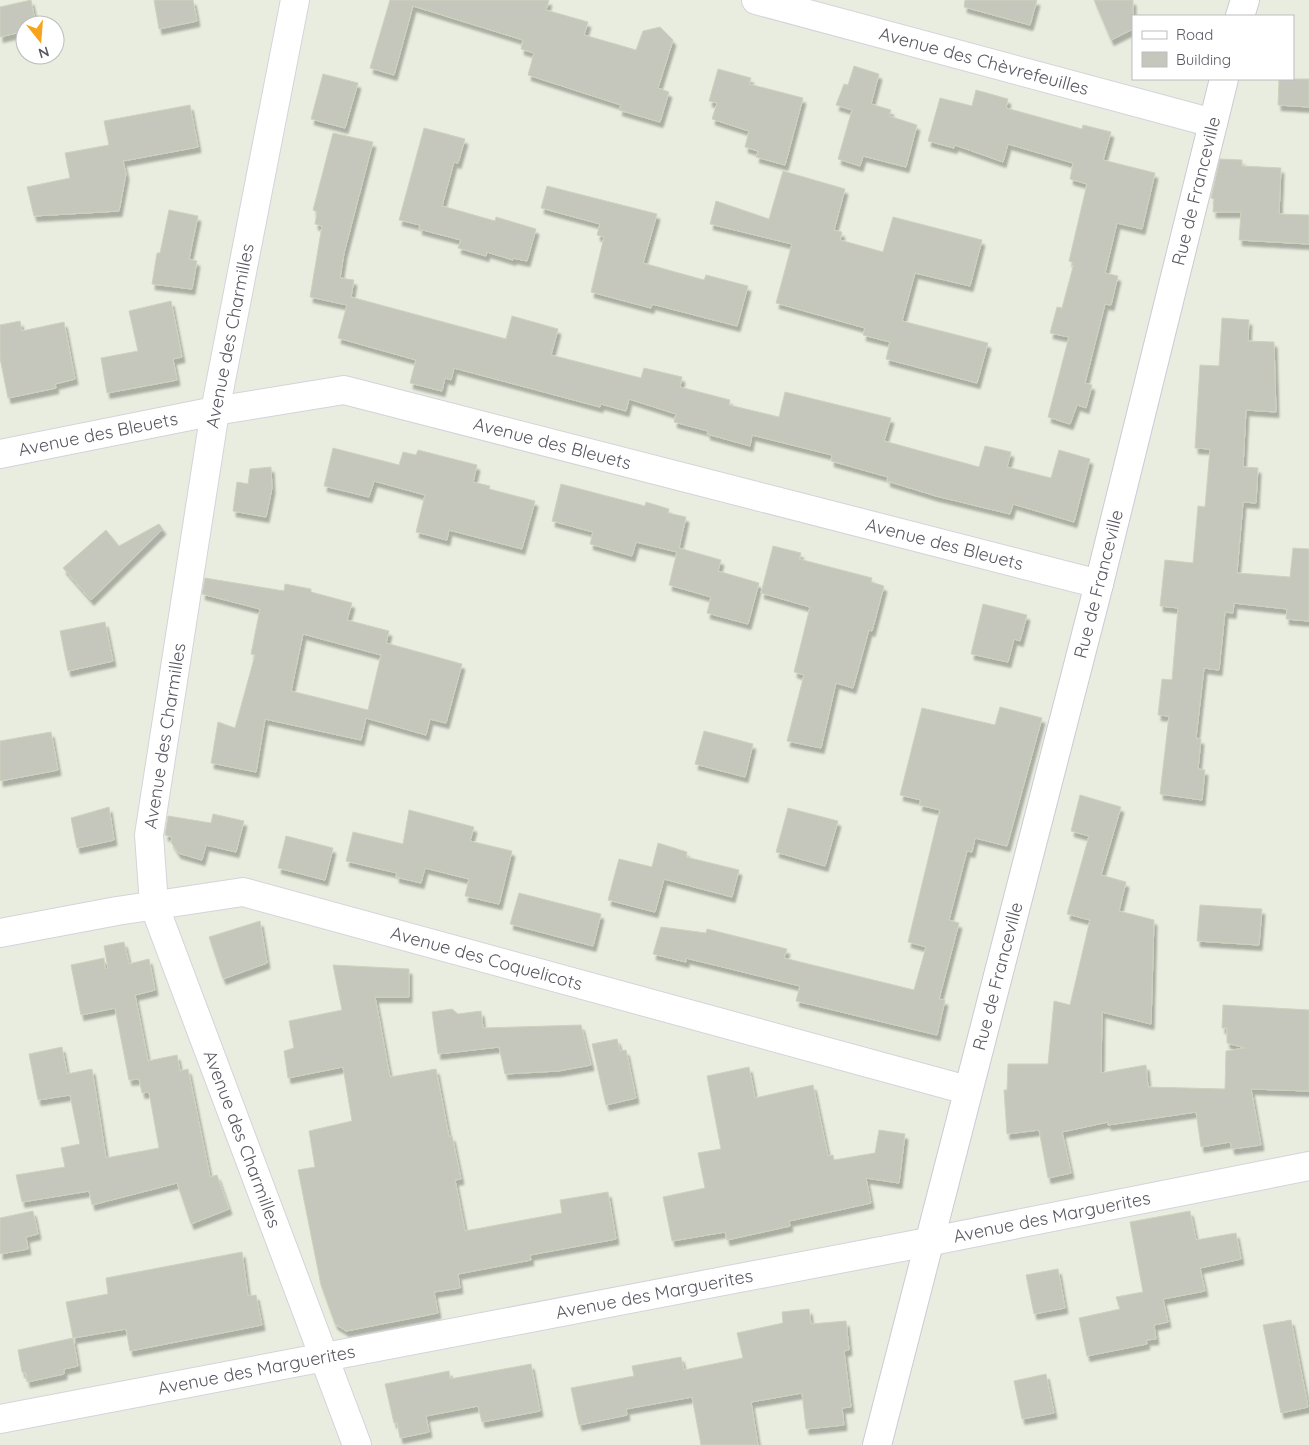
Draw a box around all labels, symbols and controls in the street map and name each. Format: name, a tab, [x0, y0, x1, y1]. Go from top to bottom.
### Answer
north arrow	[15, 15, 65, 65]
legend	[1132, 15, 1294, 80]
street label: Avenue des Chèvrefeuilles	[877, 22, 1091, 100]
text: Road	[1176, 25, 1213, 44]
text: N	[36, 42, 51, 63]
text: Building	[1176, 50, 1231, 69]
street label: Rue de Franceville	[1166, 114, 1225, 268]
street label: Avenue des Charmilles	[200, 242, 259, 430]
street label: Avenue des Bleuets	[16, 407, 180, 461]
street label: Avenue des Bleuets	[471, 412, 634, 474]
street label: Rue de Franceville	[1068, 507, 1128, 661]
street label: Avenue des Bleuets	[863, 513, 1026, 575]
street label: Avenue des Charmilles	[138, 641, 191, 830]
street label: Rue de Franceville	[967, 900, 1028, 1053]
street label: Avenue des Coquelicots	[388, 921, 585, 995]
street label: Avenue des Charmilles	[199, 1047, 286, 1231]
street label: Avenue des Marguerites	[951, 1186, 1152, 1248]
street label: Avenue des Marguerites	[554, 1264, 755, 1324]
street label: Avenue des Marguerites	[156, 1340, 357, 1400]

